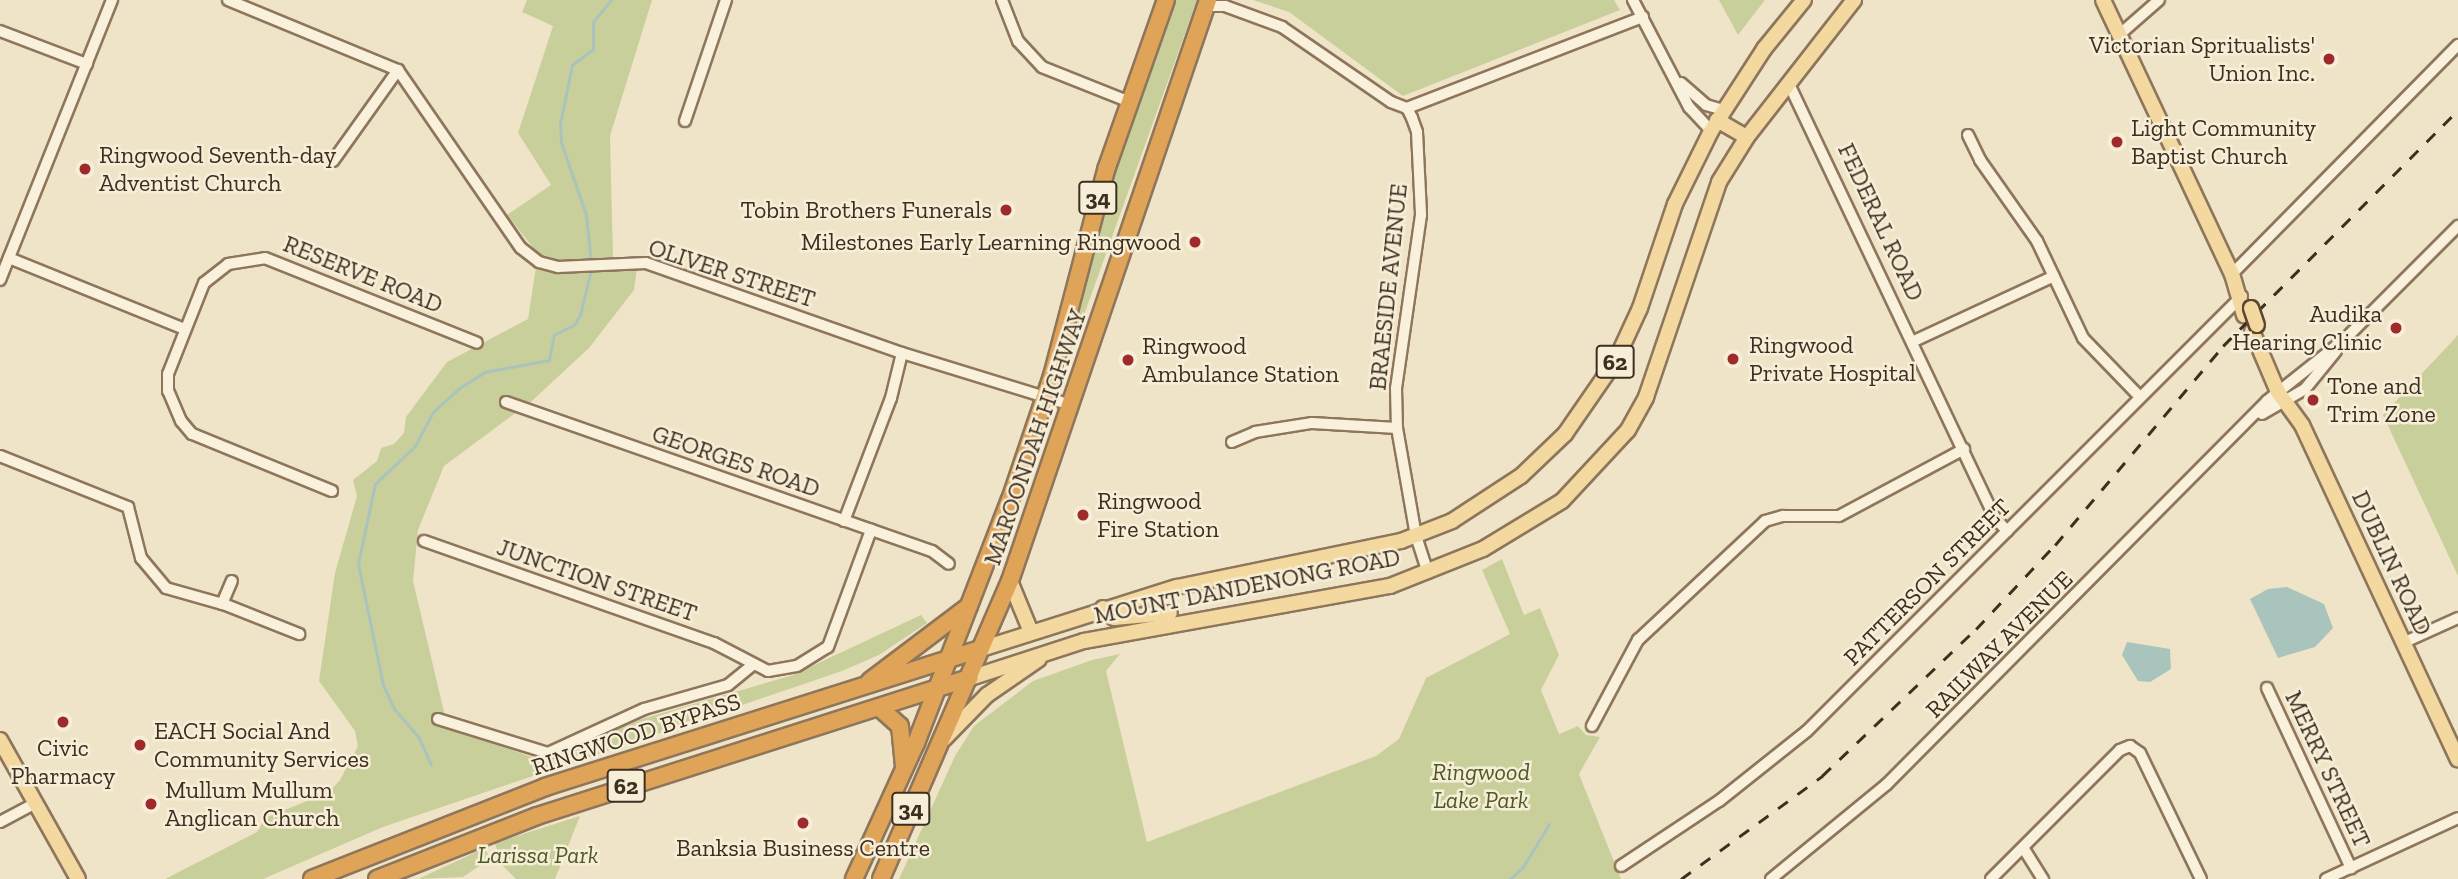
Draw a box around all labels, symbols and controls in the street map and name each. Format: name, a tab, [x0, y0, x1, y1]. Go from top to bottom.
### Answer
place label: Victorian Spritualists' Union Inc.	[2089, 31, 2315, 87]
marker: Victorian Spritualists' Union Inc.	[2321, 51, 2337, 67]
place label: Light Community Baptist Church	[2131, 114, 2316, 170]
marker: Light Community Baptist Church	[2109, 134, 2125, 150]
street label: FEDERAL ROAD	[1832, 138, 1930, 306]
place label: Ringwood Seventh-day Adventist Church	[99, 141, 336, 197]
marker: Ringwood Seventh-day Adventist Church	[77, 161, 93, 177]
road number: 34	[1077, 178, 1119, 218]
street label: BRAESIDE AVENUE	[1363, 182, 1413, 392]
place label: Tobin Brothers Funerals	[741, 196, 992, 224]
marker: Tobin Brothers Funerals	[998, 202, 1014, 218]
place label: Milestones Early Learning Ringwood	[800, 228, 1181, 256]
street label: RESERVE ROAD	[279, 229, 447, 319]
street label: OLIVER STREET	[645, 232, 819, 314]
marker: Milestones Early Learning Ringwood	[1187, 234, 1203, 250]
place label: Audika Hearing Clinic	[2232, 300, 2382, 356]
street label: MAROONDAH HIGHWAY	[978, 305, 1092, 569]
marker: Audika Hearing Clinic	[2388, 320, 2404, 336]
place label: Ringwood Private Hospital	[1749, 331, 1916, 387]
place label: Ringwood Ambulance Station	[1142, 332, 1339, 388]
road number: 62	[1594, 342, 1636, 382]
marker: Ringwood Private Hospital	[1723, 349, 1743, 369]
marker: Ringwood Ambulance Station	[1120, 352, 1136, 368]
place label: Tone and Trim Zone	[2327, 372, 2436, 428]
marker: Tone and Trim Zone	[2305, 392, 2321, 408]
street label: GEORGES ROAD	[648, 419, 824, 503]
street label: DUBLIN ROAD	[2346, 486, 2438, 640]
place label: Ringwood Fire Station	[1097, 487, 1219, 543]
street label: PATTERSON STREET	[1838, 493, 2016, 671]
marker: Ringwood Fire Station	[1075, 507, 1091, 523]
street label: JUNCTION STREET	[493, 532, 701, 628]
street label: MOUNT DANDENONG ROAD	[1091, 542, 1403, 630]
street label: RAILWAY AVENUE	[1919, 564, 2079, 724]
street label: MERRY STREET	[2279, 686, 2377, 852]
street label: RINGWOOD BYPASS	[528, 687, 744, 781]
marker: Civic Pharmacy	[55, 714, 71, 730]
place label: EACH Social And Community Services	[154, 717, 370, 773]
place label: Civic Pharmacy	[11, 734, 115, 790]
marker: EACH Social And Community Services	[132, 737, 148, 753]
park label: Ringwood Lake Park	[1432, 758, 1530, 814]
road number: 62	[605, 766, 647, 806]
place label: Mullum Mullum Anglican Church	[165, 776, 339, 832]
road number: 34	[890, 790, 932, 828]
marker: Mullum Mullum Anglican Church	[143, 796, 159, 812]
marker: Banksia Business Centre	[795, 815, 811, 831]
place label: Banksia Business Centre	[676, 834, 930, 862]
park label: Larissa Park	[478, 841, 598, 869]

